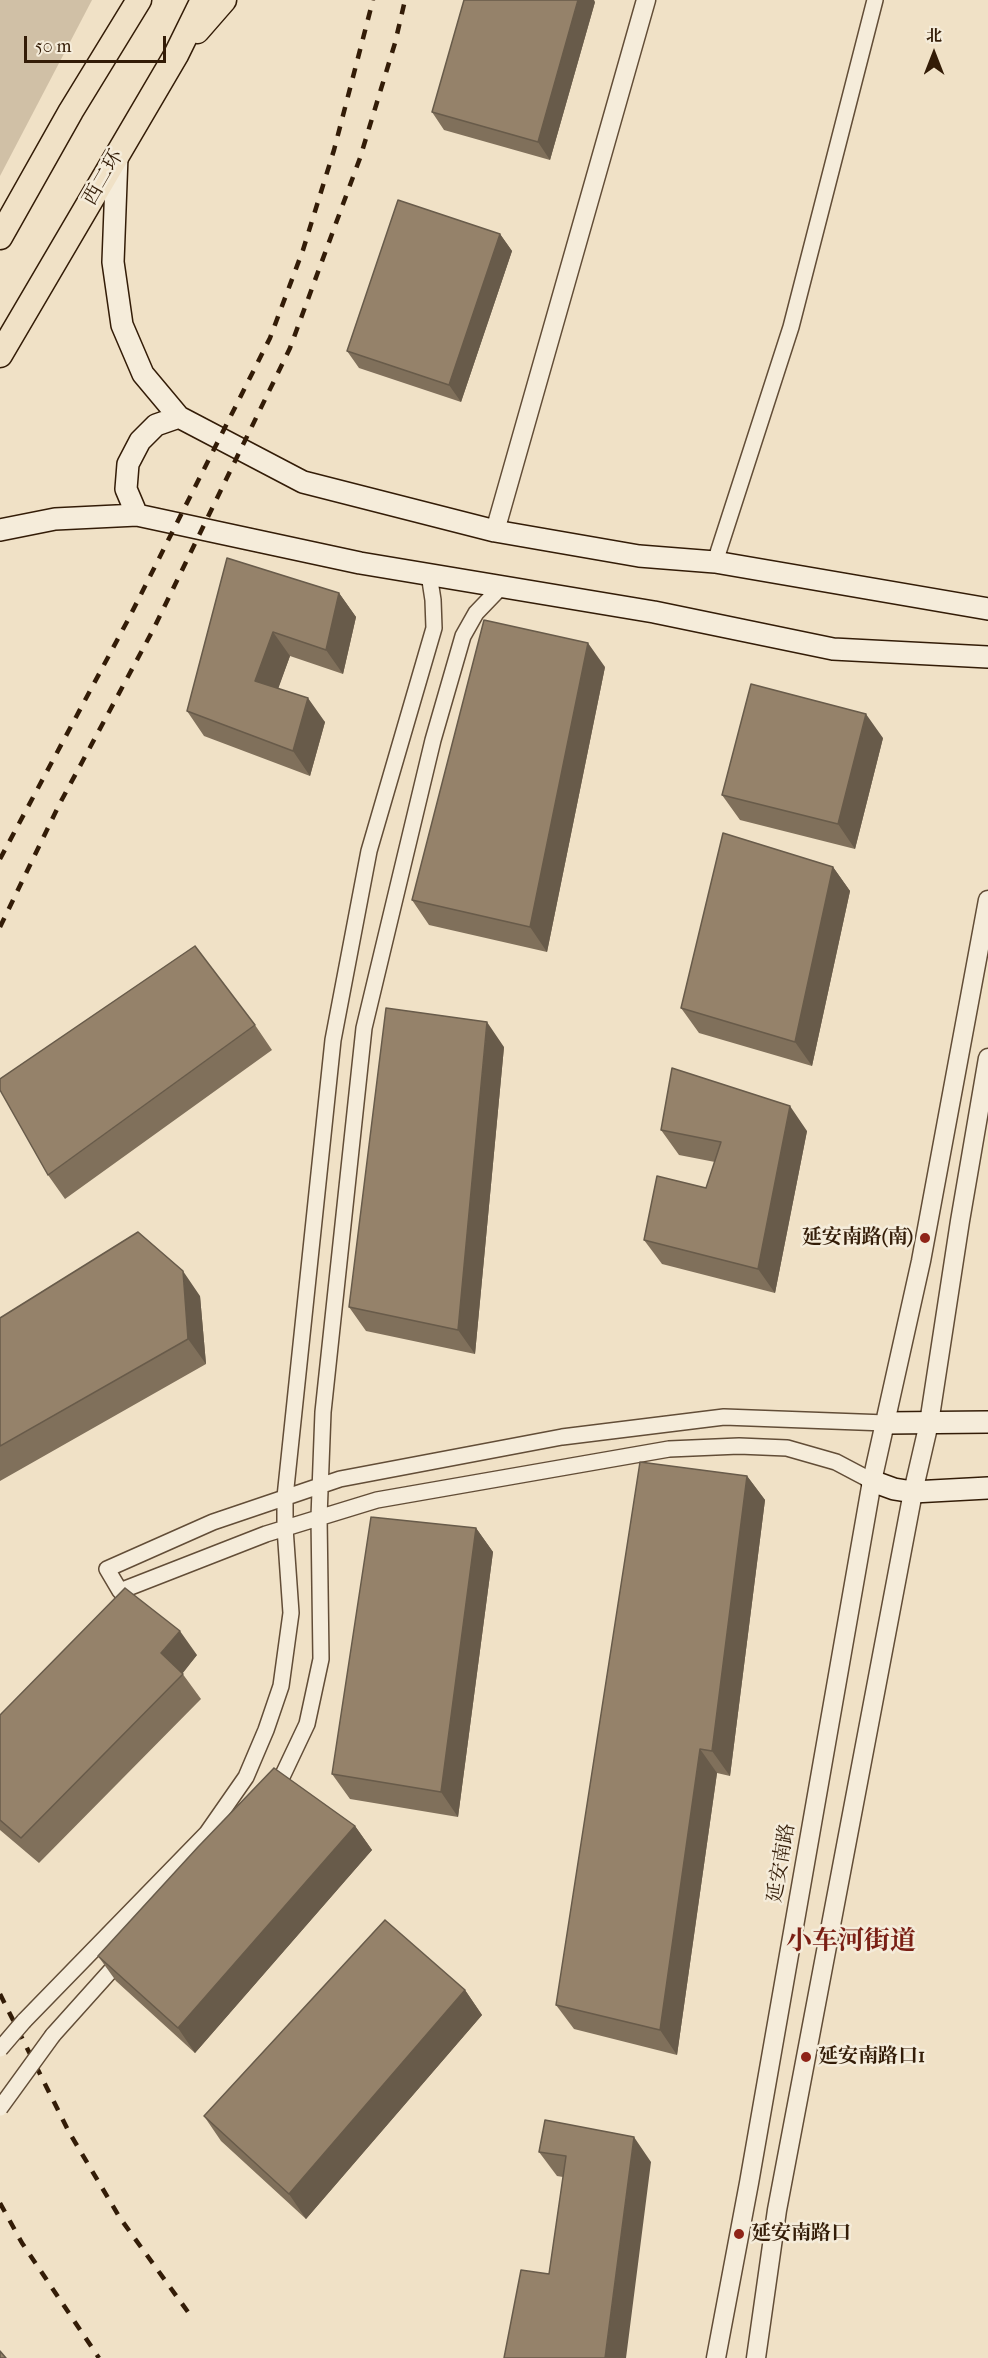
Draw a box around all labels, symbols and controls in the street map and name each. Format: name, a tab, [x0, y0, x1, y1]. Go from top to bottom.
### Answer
scale bar	[27, 24, 170, 62]
north arrow	[904, 24, 964, 84]
text: 北	[926, 26, 942, 45]
text: 50 m	[35, 36, 71, 57]
street label: 西二环	[79, 146, 129, 210]
place label: 延安南路(南)	[802, 1226, 913, 1250]
marker: 延安南路(南)	[918, 1231, 932, 1245]
street label: 延安南路	[763, 1822, 801, 1904]
district label: 小车河街道	[786, 1927, 916, 1959]
place label: 延安南路口1	[818, 2045, 925, 2069]
marker: 延安南路口1	[799, 2050, 813, 2064]
place label: 延安南路口	[751, 2222, 851, 2246]
marker: 延安南路口	[732, 2227, 746, 2241]

